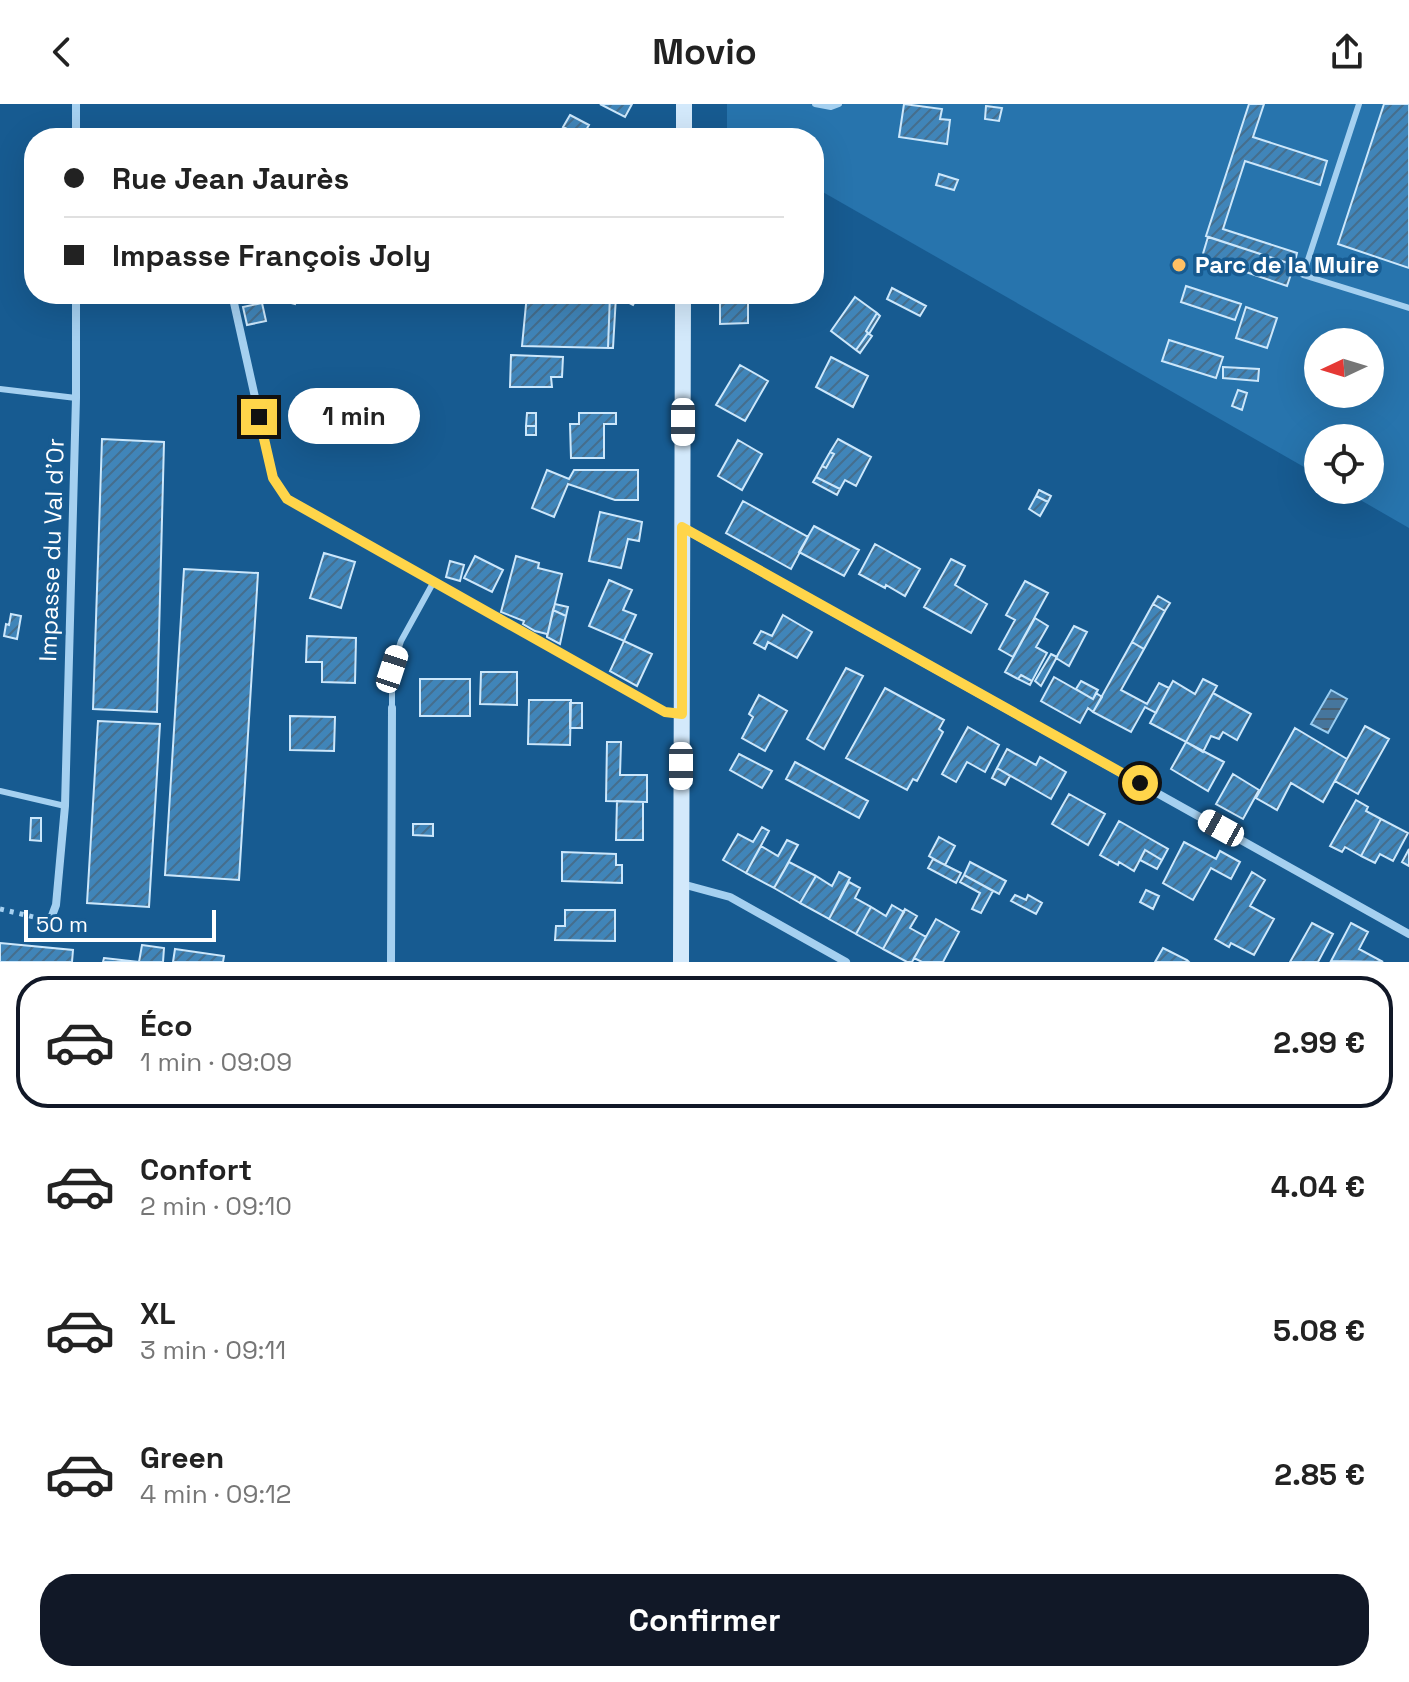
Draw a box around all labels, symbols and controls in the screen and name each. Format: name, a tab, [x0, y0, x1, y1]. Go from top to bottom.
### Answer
text: Movio	[652, 29, 757, 75]
icon: back	[40, 30, 84, 74]
icon: share	[1325, 30, 1369, 74]
text: Rue Jean Jaurès	[112, 159, 349, 198]
text: Impasse François Joly	[112, 236, 431, 275]
place label: Parc de la Muire	[1195, 249, 1379, 280]
marker: Parc de la Muire	[1170, 256, 1188, 274]
north arrow	[1304, 328, 1384, 408]
map controls	[1304, 328, 1384, 504]
callout: 1 min	[287, 389, 419, 445]
car	[671, 398, 695, 446]
route end	[241, 399, 277, 435]
text: 1 min	[322, 399, 386, 433]
button: locate	[1304, 424, 1384, 504]
street label: Impasse du Val d'Or	[32, 438, 71, 662]
car	[373, 642, 411, 696]
car	[669, 742, 693, 790]
route start	[1122, 765, 1158, 801]
car	[1194, 806, 1248, 850]
scale bar	[24, 906, 216, 942]
text: 50 m	[36, 910, 88, 938]
icon: car	[44, 1006, 116, 1078]
text: Éco	[140, 1006, 193, 1045]
text: 2.99 €	[1273, 1023, 1365, 1062]
text: 1 min · 09:09	[140, 1045, 292, 1079]
icon: car	[44, 1150, 116, 1222]
text: Confort	[140, 1150, 252, 1189]
text: 4.04 €	[1271, 1167, 1365, 1206]
text: 2 min · 09:10	[140, 1189, 292, 1223]
icon: car	[44, 1294, 116, 1366]
text: XL	[140, 1294, 176, 1333]
text: 5.08 €	[1273, 1311, 1365, 1350]
text: 3 min · 09:11	[140, 1333, 286, 1367]
icon: car	[44, 1438, 116, 1510]
text: Green	[140, 1438, 224, 1477]
text: 2.85 €	[1274, 1455, 1365, 1494]
text: 4 min · 09:12	[140, 1477, 292, 1511]
button: Confirmer	[40, 1574, 1369, 1666]

